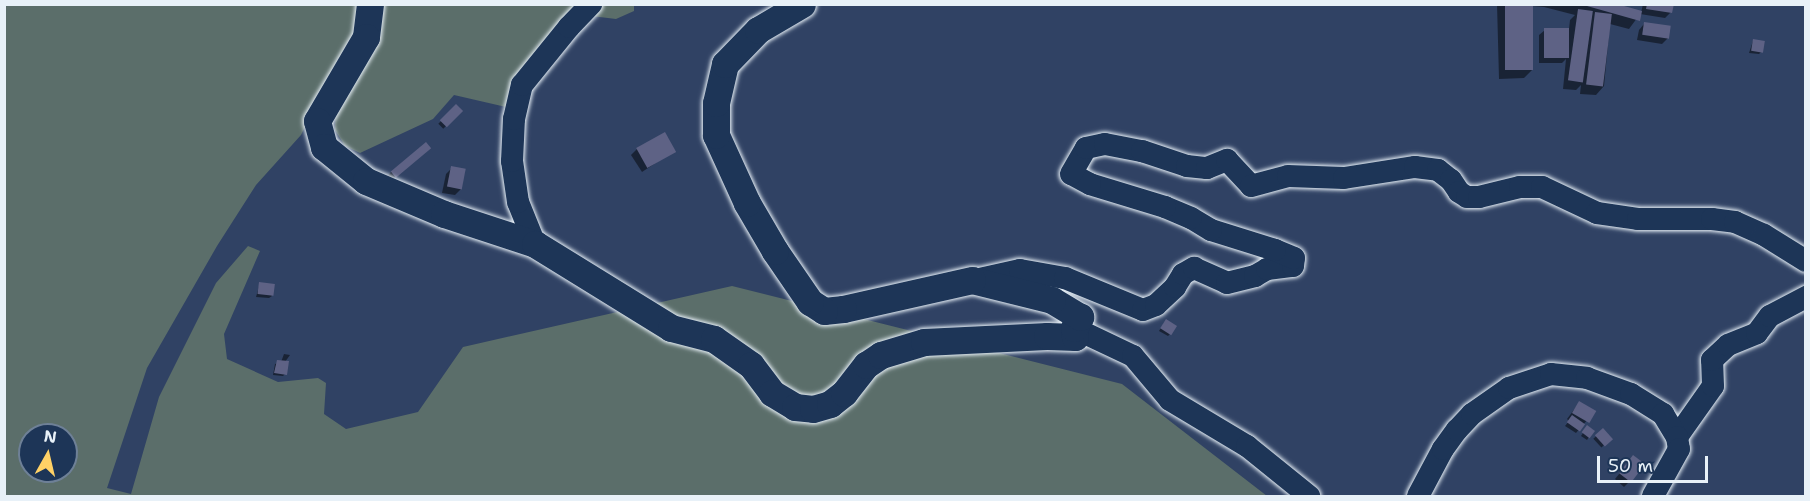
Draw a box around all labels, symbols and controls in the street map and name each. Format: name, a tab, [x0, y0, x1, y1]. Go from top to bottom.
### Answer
north arrow	[18, 423, 78, 483]
text: N	[43, 425, 58, 448]
scale bar	[1600, 444, 1711, 482]
text: 50 m	[1608, 454, 1653, 478]

